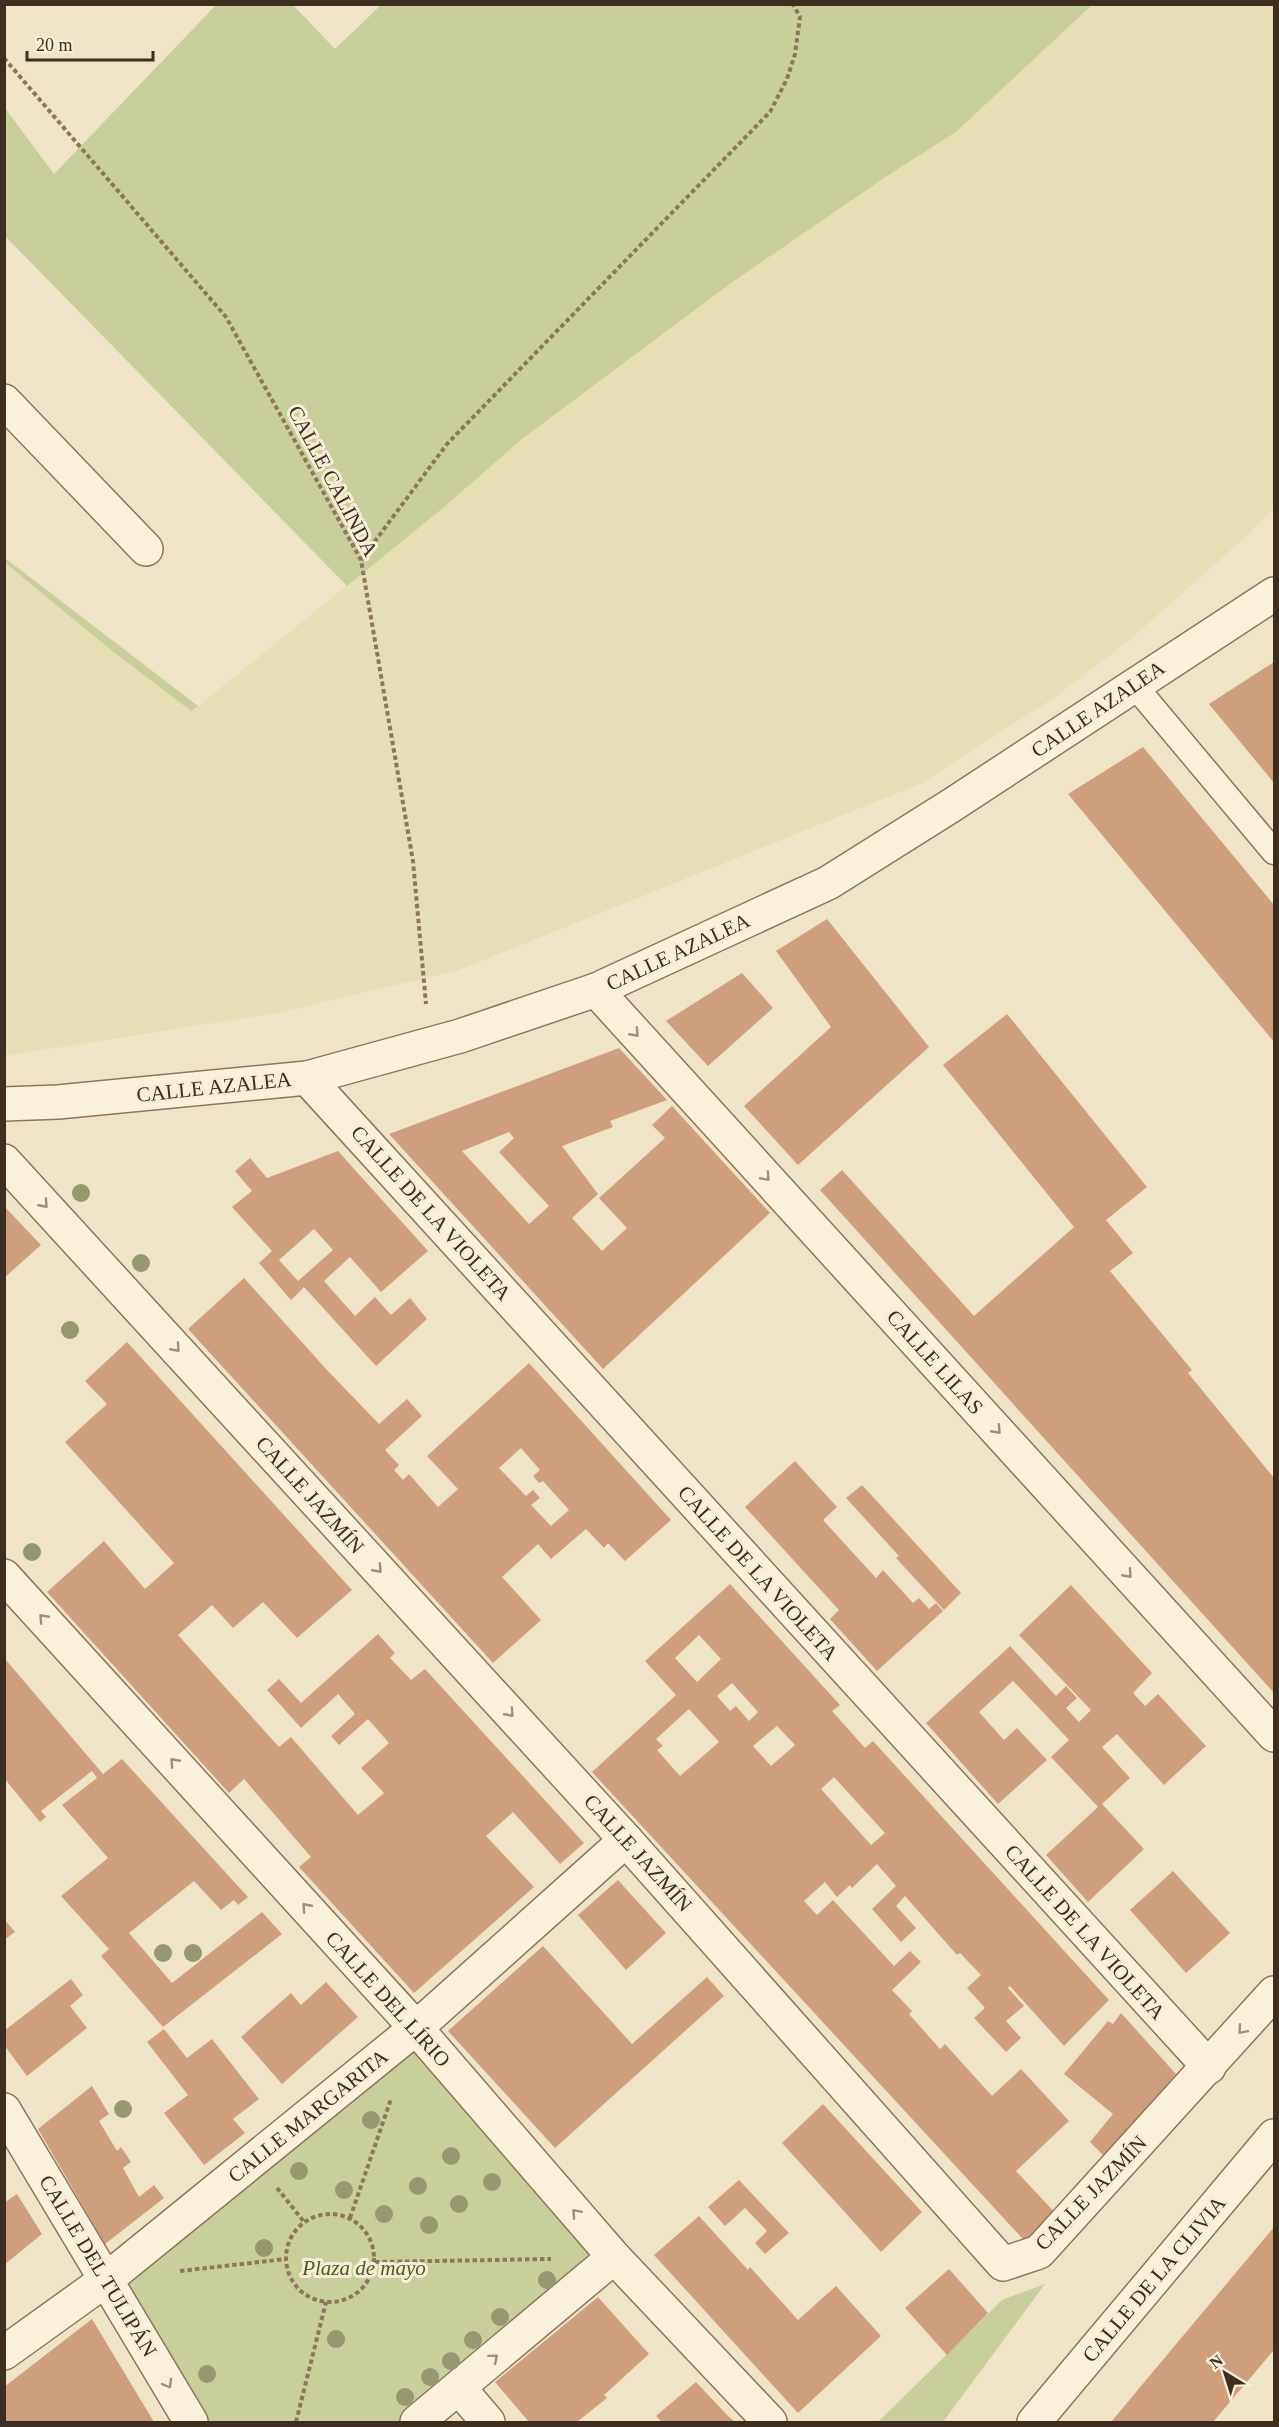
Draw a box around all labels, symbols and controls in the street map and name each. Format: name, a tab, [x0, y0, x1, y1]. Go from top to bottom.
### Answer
scale bar	[27, 24, 153, 62]
text: 20 m	[36, 35, 73, 55]
street label: CALLE CALINDA	[283, 401, 383, 561]
street label: CALLE AZALEA	[1027, 655, 1170, 762]
street label: CALLE AZALEA	[602, 908, 754, 996]
one-way arrow	[628, 1026, 639, 1037]
street label: CALLE AZALEA	[135, 1067, 294, 1107]
street label: CALLE DE LA VIOLETA	[346, 1121, 516, 1306]
one-way arrow	[759, 1170, 770, 1181]
one-way arrow	[37, 1198, 48, 1208]
street label: CALLE LILAS	[882, 1305, 988, 1419]
one-way arrow	[169, 1341, 180, 1352]
one-way arrow	[990, 1423, 1001, 1434]
street label: CALLE JAZMÍN	[251, 1431, 369, 1559]
street label: CALLE DE LA VIOLETA	[673, 1481, 843, 1666]
one-way arrow	[371, 1563, 382, 1573]
one-way arrow	[1121, 1567, 1132, 1578]
one-way arrow	[39, 1614, 50, 1625]
one-way arrow	[503, 1706, 514, 1717]
one-way arrow	[171, 1759, 182, 1770]
street label: CALLE JAZMÍN	[579, 1789, 697, 1917]
street label: CALLE DE LA VIOLETA	[1000, 1840, 1170, 2025]
one-way arrow	[302, 1903, 313, 1914]
street label: CALLE DEL LÍRIO	[321, 1926, 455, 2072]
one-way arrow	[1238, 2023, 1249, 2034]
street label: CALLE MARGARITA	[223, 2044, 393, 2188]
street label: CALLE JAZMÍN	[1030, 2131, 1152, 2255]
street label: CALLE DEL TULIPÁN	[34, 2171, 162, 2361]
street label: CALLE DE LA CLIVIA	[1078, 2190, 1231, 2367]
one-way arrow	[572, 2209, 583, 2220]
park label: Plaza de mayo	[301, 2256, 426, 2280]
north arrow	[1195, 2343, 1255, 2403]
text: N	[1206, 2351, 1226, 2372]
one-way arrow	[487, 2354, 498, 2365]
one-way arrow	[161, 2378, 173, 2388]

